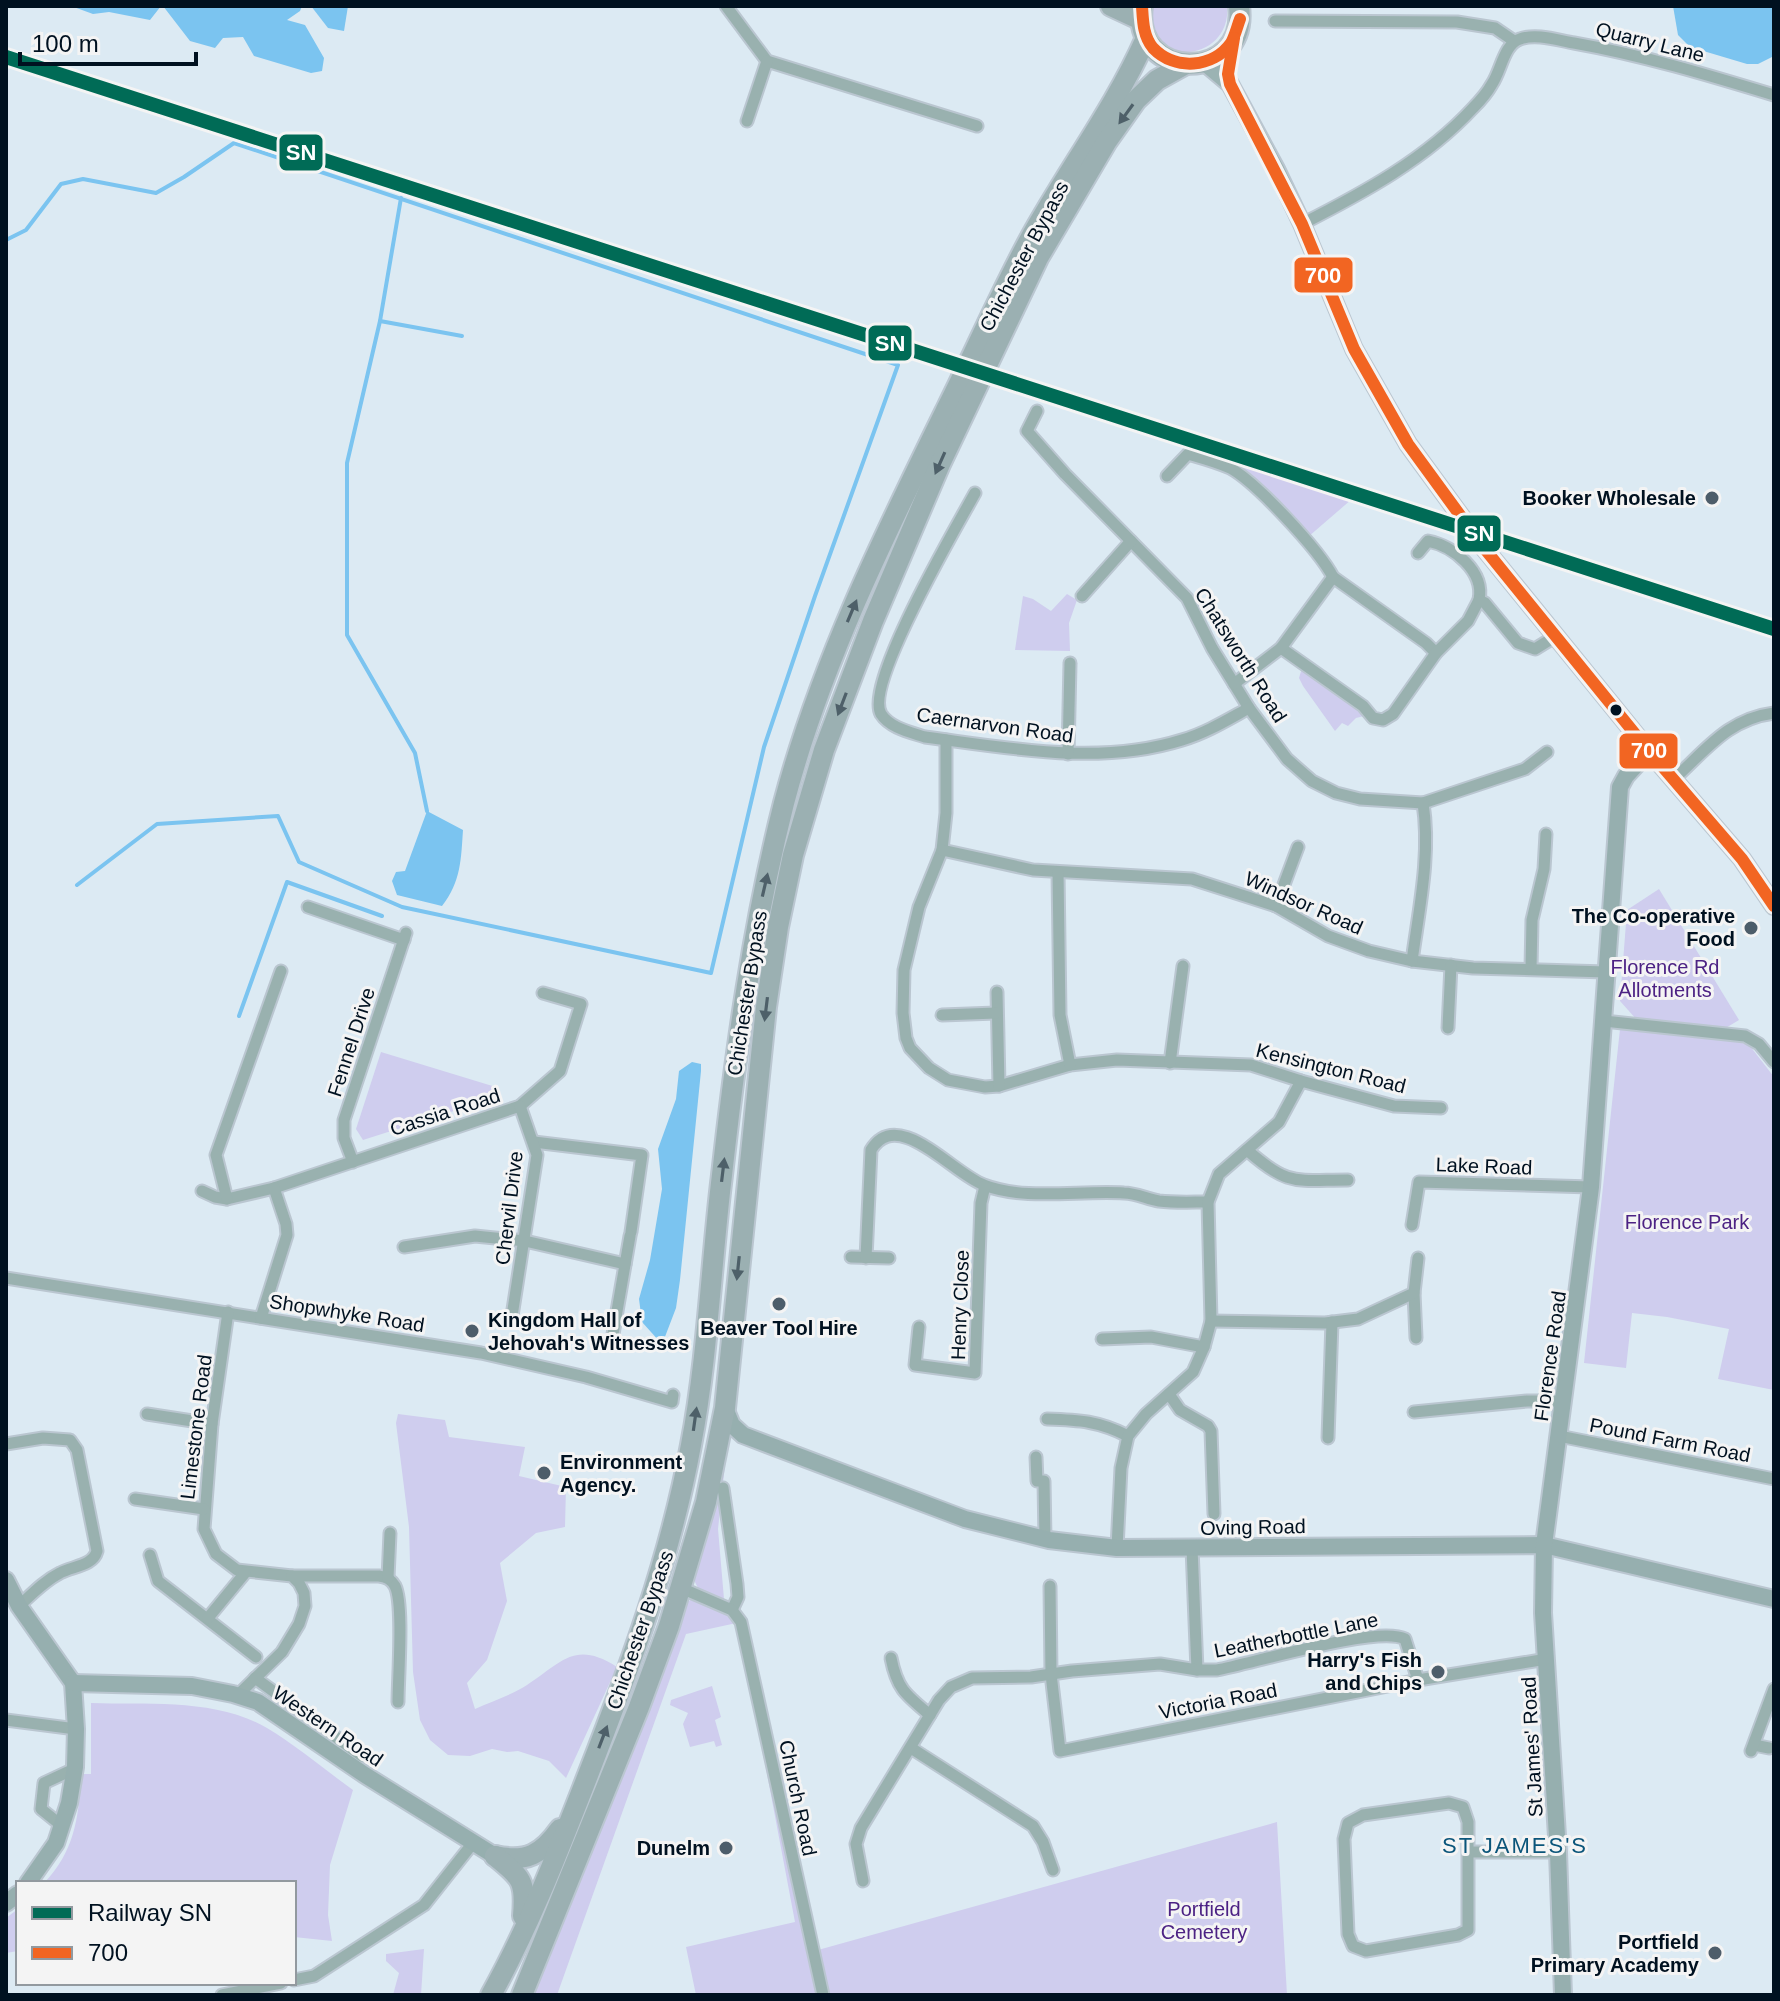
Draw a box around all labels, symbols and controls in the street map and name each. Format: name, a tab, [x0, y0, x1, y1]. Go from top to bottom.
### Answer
scale bar	[20, 16, 196, 66]
street label: Quarry Lane	[1593, 18, 1707, 66]
text: 100 m	[32, 30, 99, 57]
one-way arrow	[1119, 104, 1134, 125]
line badge: SN	[278, 133, 324, 172]
text: SN	[286, 140, 316, 165]
street label: Chichester Bypass	[975, 177, 1073, 335]
line badge: 700	[1293, 256, 1354, 294]
text: 700	[1305, 263, 1341, 288]
line badge: SN	[867, 324, 913, 362]
text: SN	[875, 331, 905, 356]
one-way arrow	[934, 451, 947, 475]
place label: Booker Wholesale	[1523, 487, 1696, 509]
marker: Booker Wholesale	[1703, 489, 1721, 507]
line badge: SN	[1456, 514, 1502, 553]
text: SN	[1464, 521, 1494, 546]
street label: Chatsworth Road	[1191, 584, 1291, 726]
one-way arrow	[845, 599, 858, 623]
one-way arrow	[835, 692, 848, 716]
unlabelled marker	[1608, 702, 1624, 718]
street label: Caernarvon Road	[915, 703, 1075, 747]
line badge: 700	[1618, 732, 1679, 770]
text: 700	[1631, 738, 1667, 763]
street label: Windsor Road	[1242, 867, 1366, 939]
one-way arrow	[759, 872, 772, 897]
place label: The Co-operative Food	[1572, 905, 1735, 950]
street label: Chichester Bypass	[723, 909, 771, 1077]
marker: The Co-operative Food	[1742, 919, 1760, 937]
park label: Florence Rd Allotments	[1611, 956, 1719, 1001]
street label: Fennel Drive	[323, 985, 379, 1099]
one-way arrow	[759, 997, 772, 1022]
street label: Kensington Road	[1254, 1039, 1408, 1097]
street label: Cassia Road	[387, 1084, 503, 1140]
street label: Chervil Drive	[491, 1150, 527, 1266]
street label: Lake Road	[1435, 1153, 1533, 1179]
one-way arrow	[716, 1157, 729, 1182]
park label: Florence Park	[1625, 1211, 1750, 1233]
street label: Henry Close	[947, 1250, 973, 1360]
one-way arrow	[732, 1256, 745, 1281]
street label: Shopwhyke Road	[268, 1290, 426, 1336]
street label: Florence Road	[1530, 1290, 1570, 1422]
marker: Beaver Tool Hire	[770, 1295, 788, 1313]
place label: Kingdom Hall of Jehovah's Witnesses	[488, 1309, 689, 1354]
place label: Beaver Tool Hire	[700, 1317, 858, 1339]
marker: Kingdom Hall of Jehovah's Witnesses	[463, 1322, 481, 1340]
street label: Limestone Road	[176, 1353, 216, 1501]
one-way arrow	[689, 1406, 702, 1431]
street label: Pound Farm Road	[1588, 1414, 1752, 1466]
place label: Environment Agency.	[560, 1451, 683, 1496]
marker: Environment Agency.	[535, 1464, 553, 1482]
street label: Oving Road	[1200, 1515, 1306, 1539]
street label: Chichester Bypass	[602, 1548, 678, 1712]
street label: Leatherbottle Lane	[1212, 1608, 1380, 1662]
place label: Harry's Fish and Chips	[1307, 1649, 1422, 1694]
marker: Harry's Fish and Chips	[1429, 1663, 1447, 1681]
street label: St James' Road	[1517, 1676, 1547, 1818]
street label: Victoria Road	[1157, 1679, 1279, 1723]
street label: Western Road	[269, 1681, 387, 1771]
one-way arrow	[597, 1725, 610, 1749]
street label: Church Road	[775, 1738, 821, 1858]
district label: ST JAMES'S	[1442, 1833, 1588, 1858]
place label: Dunelm	[637, 1837, 710, 1859]
marker: Dunelm	[717, 1839, 735, 1857]
legend	[16, 1881, 296, 1985]
park label: Portfield Cemetery	[1161, 1898, 1247, 1943]
text: Railway SN	[88, 1899, 212, 1926]
place label: Portfield Primary Academy	[1531, 1931, 1700, 1976]
text: 700	[88, 1939, 128, 1966]
marker: Portfield Primary Academy	[1706, 1944, 1724, 1962]

